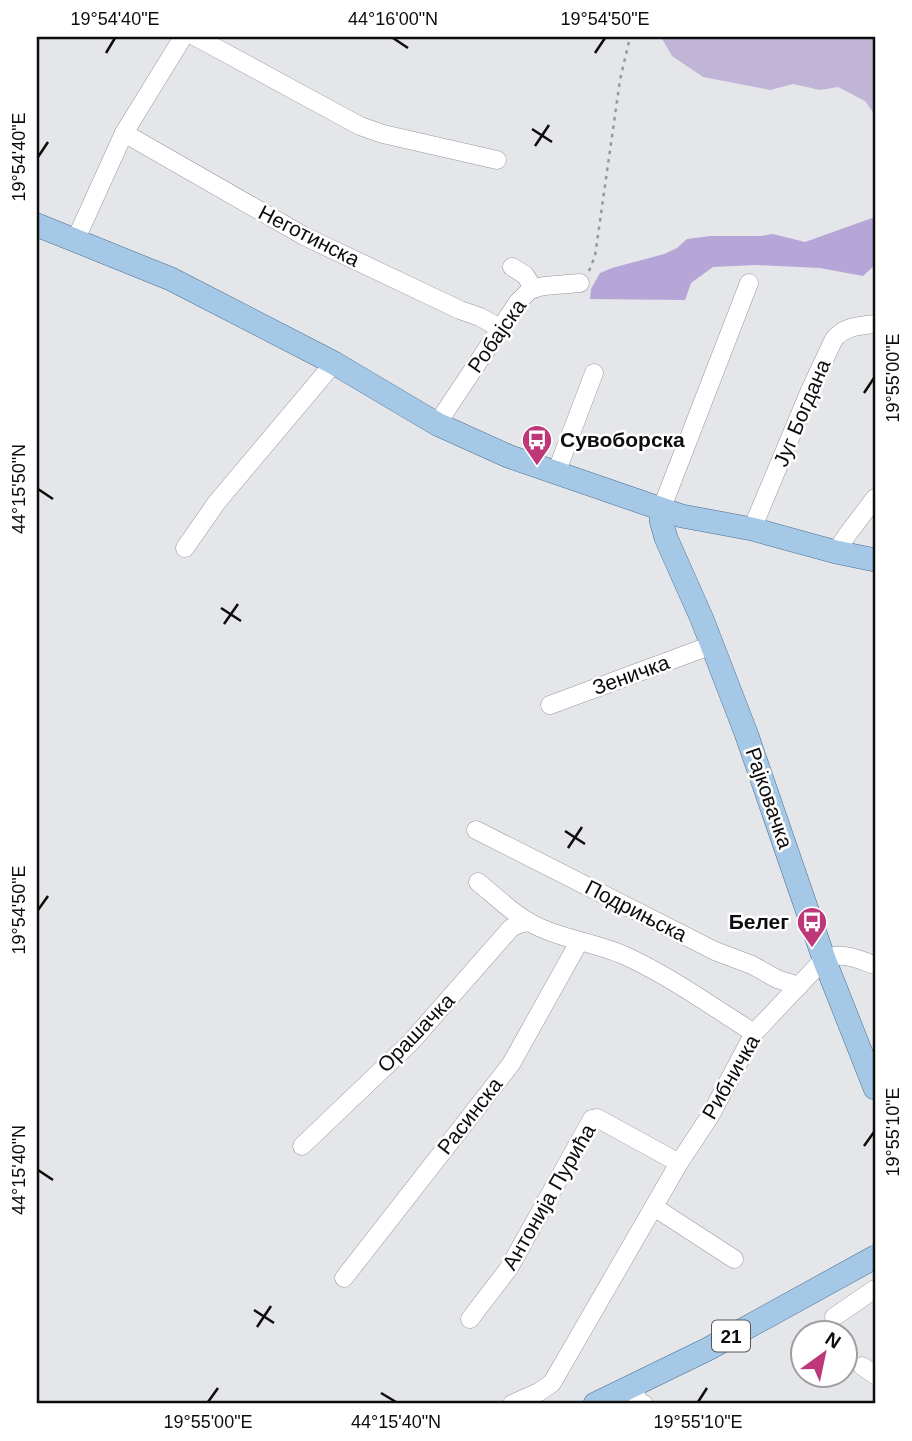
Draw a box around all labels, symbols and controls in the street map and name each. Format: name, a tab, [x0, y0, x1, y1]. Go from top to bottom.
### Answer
text: 19°54'40"E	[70, 9, 160, 29]
text: 44°16'00"N	[348, 9, 438, 29]
text: 19°54'50"E	[560, 9, 650, 29]
text: 19°54'40"E	[9, 112, 29, 202]
street label: Неготинска	[255, 200, 364, 271]
street label: Робајска	[463, 294, 530, 377]
text: 19°55'00"E	[883, 333, 903, 423]
street label: Југ Богдана	[769, 356, 834, 470]
bus stop icon: Сувоборска	[520, 423, 554, 467]
place label: Сувоборска	[560, 428, 685, 451]
text: 44°15'50"N	[9, 444, 29, 534]
street label: Зеничка	[589, 650, 673, 699]
street label: Рајковачка	[741, 744, 798, 852]
text: 19°54'50"E	[9, 865, 29, 955]
street label: Подрињска	[582, 875, 691, 946]
bus stop icon: Белег	[795, 905, 829, 949]
place label: Белег	[729, 910, 789, 933]
street label: Орашачка	[373, 988, 459, 1077]
street label: Рибничка	[697, 1030, 764, 1123]
street label: Расинска	[433, 1073, 507, 1158]
text: 19°55'10"E	[883, 1087, 903, 1177]
street label: Антонија Пурића	[498, 1120, 600, 1274]
text: 44°15'40"N	[9, 1125, 29, 1215]
north arrow	[790, 1318, 860, 1388]
road number: 21	[712, 1320, 750, 1352]
text: N	[822, 1328, 844, 1353]
text: 19°55'00"E	[163, 1412, 253, 1432]
text: 44°15'40"N	[351, 1412, 441, 1432]
text: 19°55'10"E	[653, 1412, 743, 1432]

